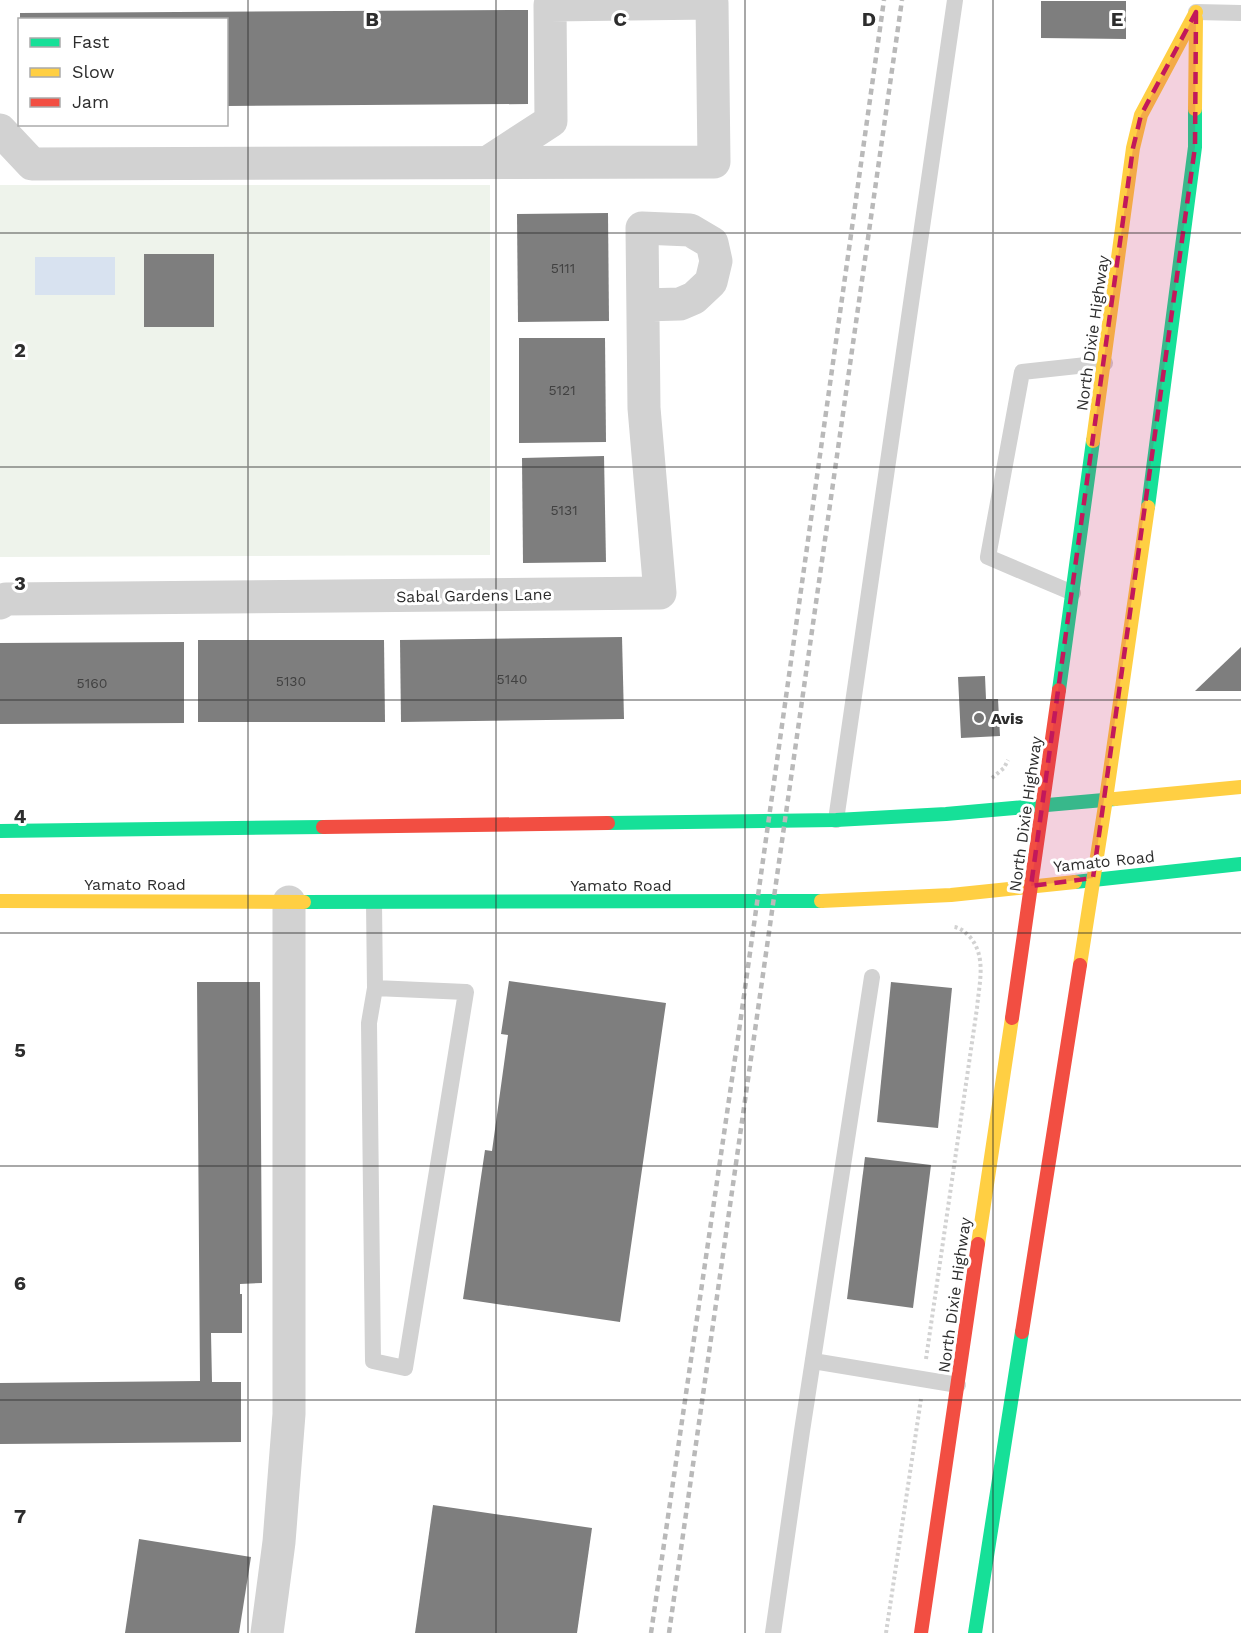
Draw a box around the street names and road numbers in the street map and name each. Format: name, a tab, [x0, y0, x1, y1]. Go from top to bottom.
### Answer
street label: North Dixie Highway	[1072, 253, 1113, 412]
street label: Sabal Gardens Lane	[396, 585, 552, 606]
street label: North Dixie Highway	[1005, 734, 1046, 893]
street label: Yamato Road	[1053, 847, 1156, 876]
street label: Yamato Road	[84, 875, 186, 894]
street label: Yamato Road	[570, 876, 672, 895]
street label: North Dixie Highway	[934, 1215, 975, 1374]

